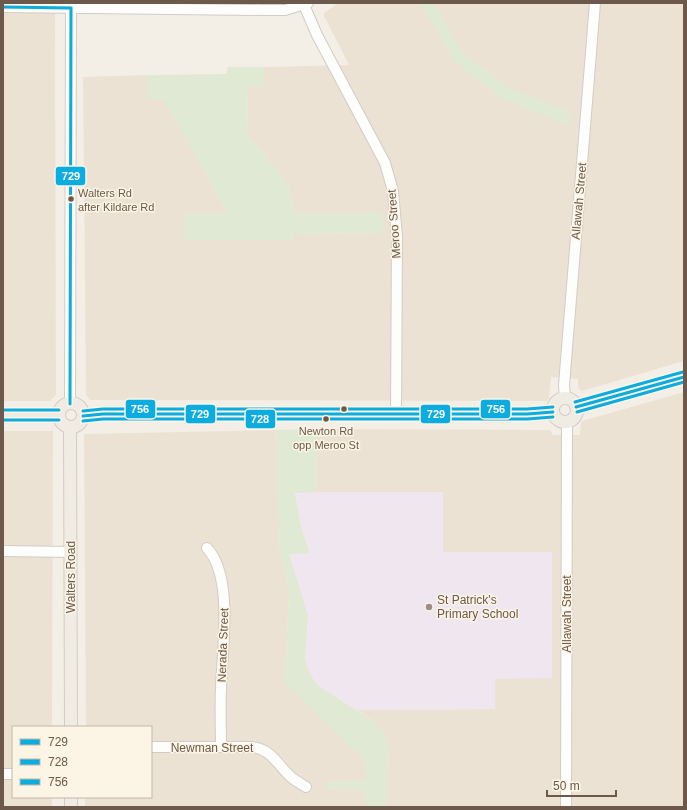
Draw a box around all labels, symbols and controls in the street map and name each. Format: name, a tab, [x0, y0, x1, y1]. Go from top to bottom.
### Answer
street label: Allawah Street	[569, 161, 589, 240]
line badge: 729	[55, 166, 86, 186]
text: 729	[62, 170, 80, 182]
place label: Walters Rd after Kildare Rd	[78, 187, 154, 213]
street label: Meroo Street	[385, 188, 403, 259]
marker: Walters Rd after Kildare Rd	[66, 194, 76, 204]
line badge: 756	[125, 399, 156, 419]
line badge: 756	[480, 399, 511, 419]
text: 756	[131, 403, 149, 415]
text: 756	[487, 403, 505, 415]
line badge: 729	[185, 404, 216, 424]
unlabelled marker	[339, 404, 349, 414]
line badge: 729	[420, 404, 451, 424]
text: 729	[191, 408, 209, 420]
text: 729	[427, 408, 445, 420]
line badge: 728	[245, 409, 276, 429]
text: 728	[251, 413, 269, 425]
marker: Newton Rd opp Meroo St	[321, 414, 331, 424]
place label: Newton Rd opp Meroo St	[293, 425, 359, 451]
street label: Walters Road	[64, 541, 78, 613]
street label: Allawah Street	[560, 575, 574, 653]
place label: St Patrick's Primary School	[437, 593, 518, 621]
marker: St Patrick's Primary School	[424, 602, 434, 612]
street label: Nerada Street	[215, 607, 231, 683]
legend	[12, 726, 152, 798]
text: 729	[48, 735, 68, 749]
street label: Newman Street	[171, 741, 254, 755]
text: 728	[48, 755, 68, 769]
scale bar	[547, 772, 616, 798]
text: 756	[48, 775, 68, 789]
text: 50 m	[553, 779, 580, 793]

